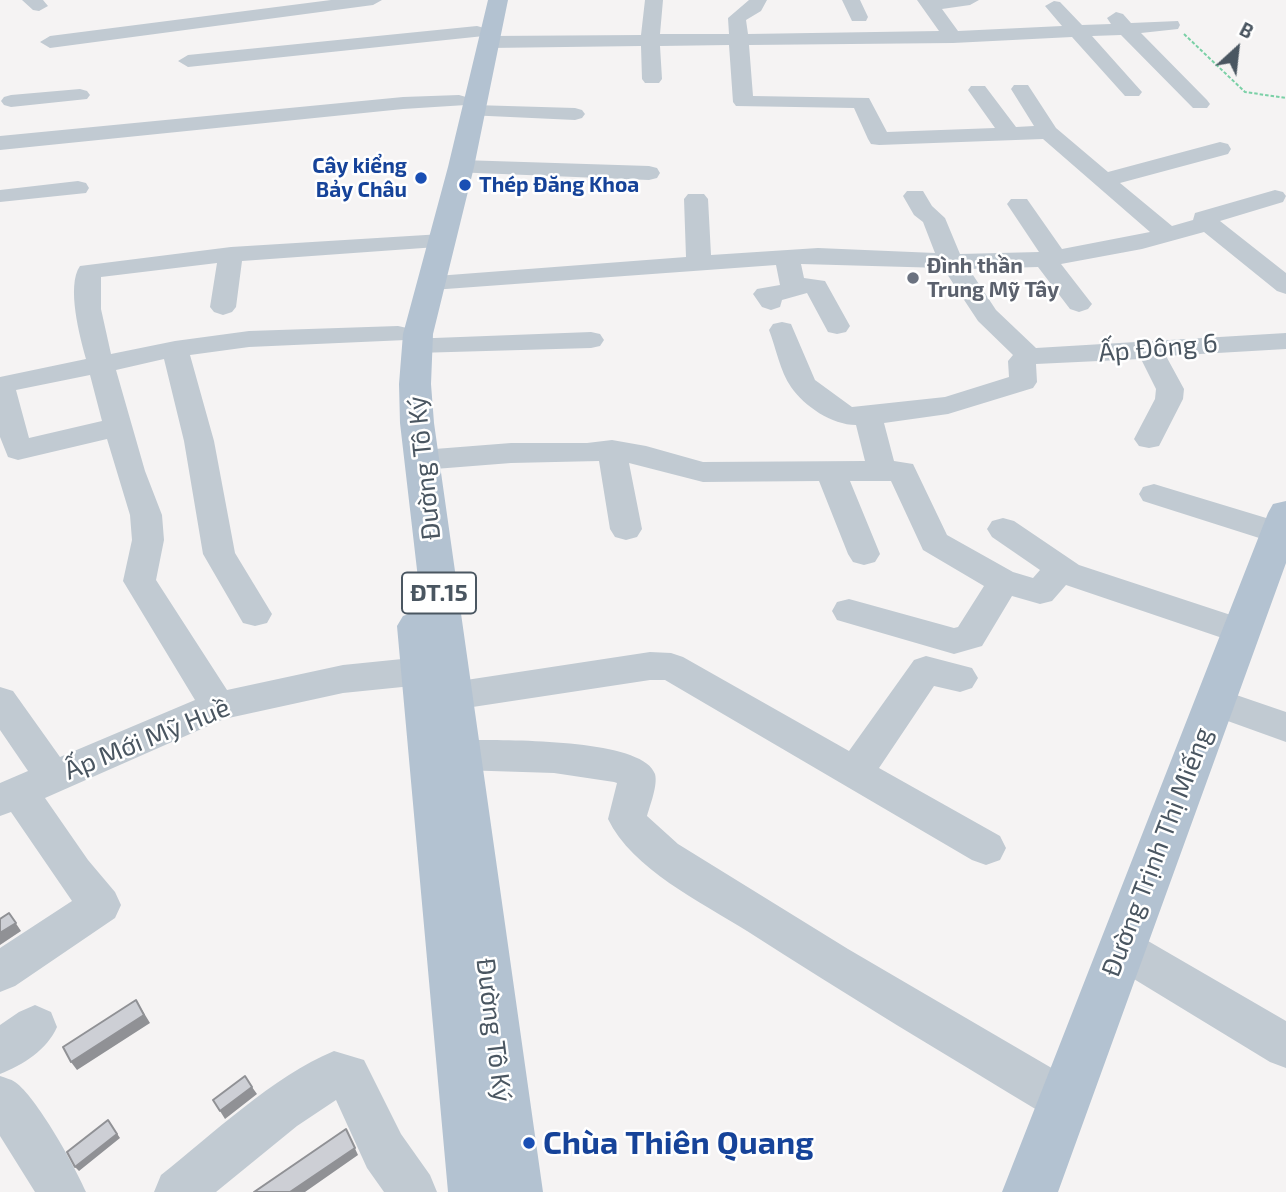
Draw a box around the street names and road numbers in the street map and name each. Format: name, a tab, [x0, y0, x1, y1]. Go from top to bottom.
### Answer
street label: Ấp Đông 6	[1097, 327, 1219, 369]
street label: Đường Tô Ký	[401, 394, 447, 542]
road number: ĐT.15	[402, 572, 476, 614]
street label: Ấp Mới Mỹ Huề	[60, 692, 234, 786]
street label: Đường Trịnh Thị Miếng	[1095, 723, 1219, 981]
street label: Đường Tô Ký	[470, 956, 518, 1104]

